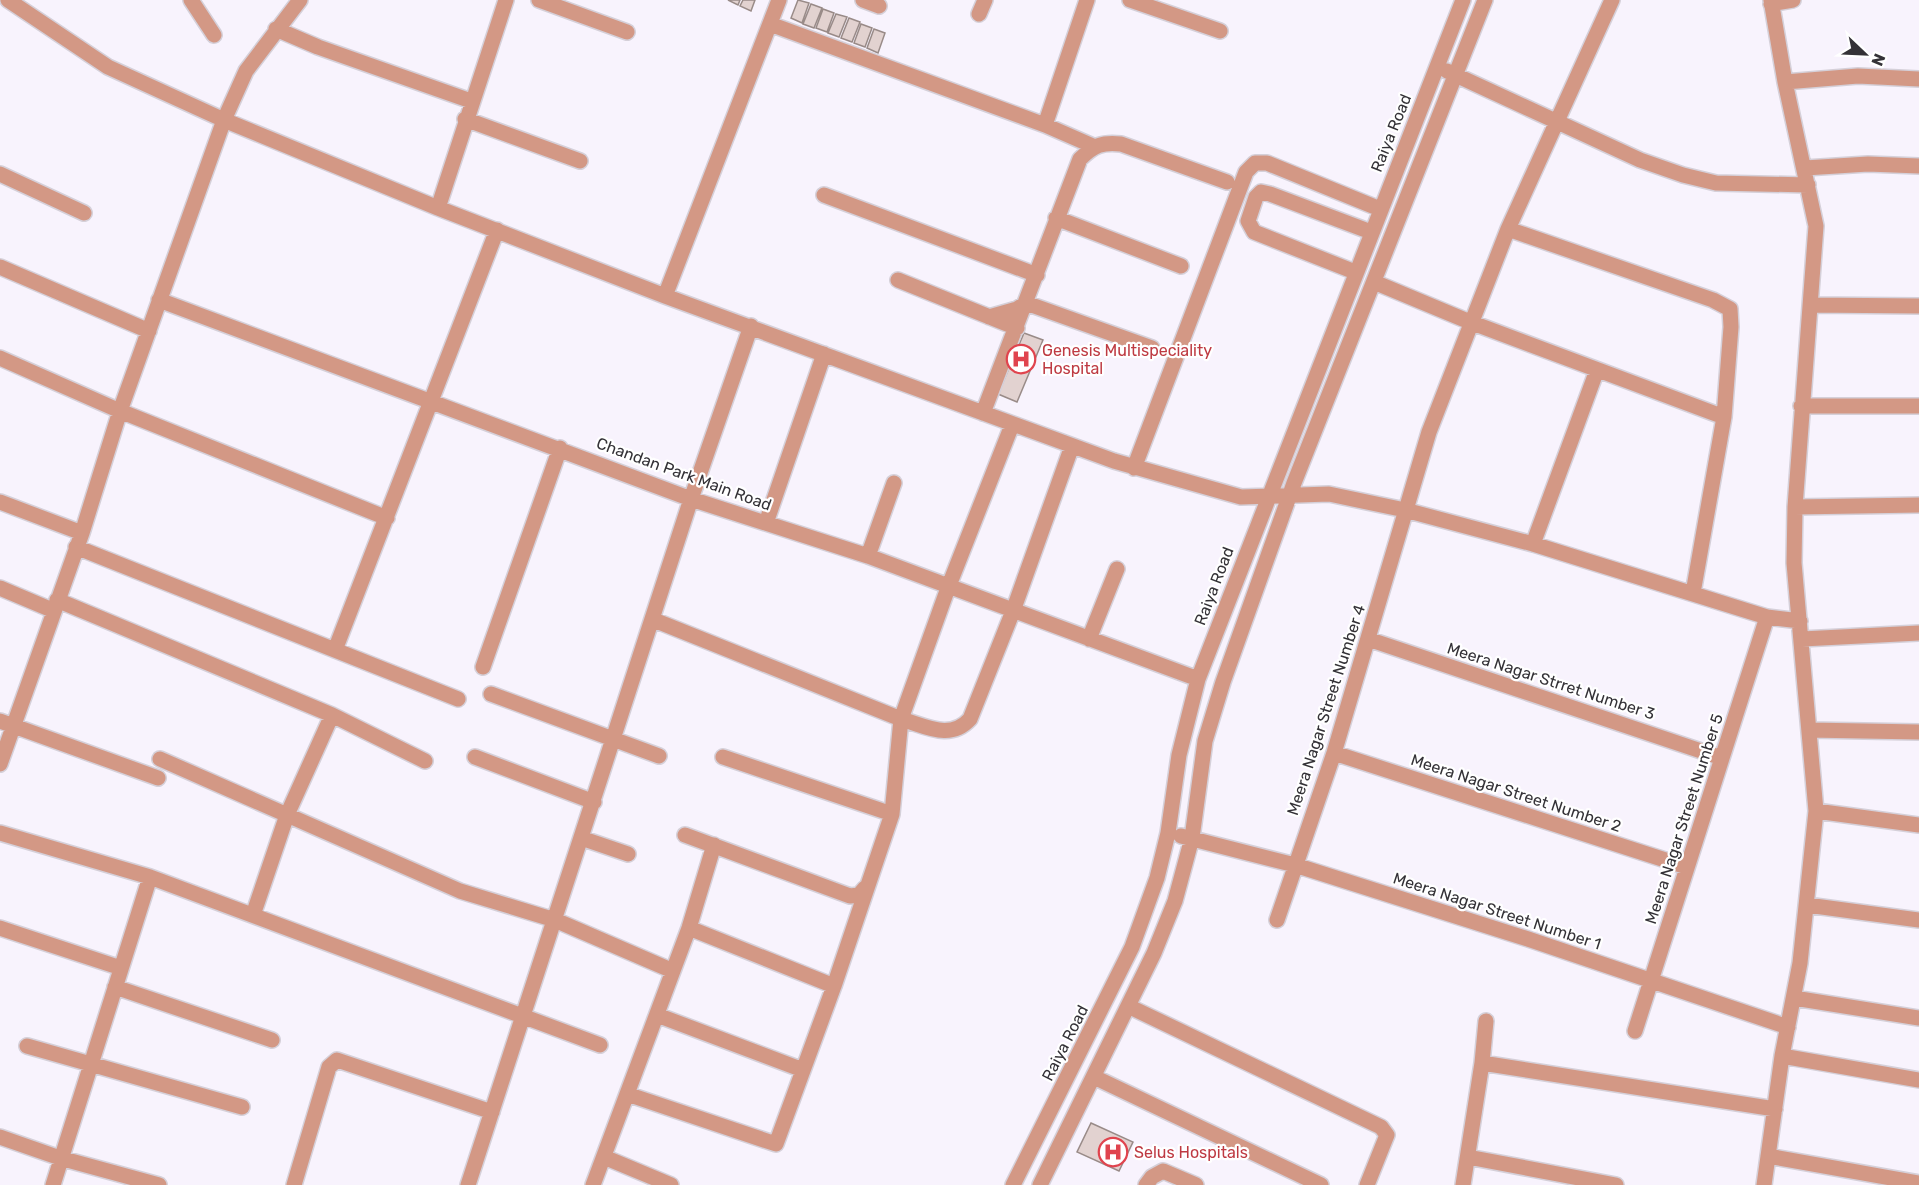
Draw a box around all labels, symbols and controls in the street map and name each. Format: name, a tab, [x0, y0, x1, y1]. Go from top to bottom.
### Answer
north arrow	[1835, 24, 1895, 84]
text: N	[1867, 51, 1889, 69]
street label: Raiya Road	[1367, 91, 1415, 175]
place label: Genesis Multispeciality Hospital	[1042, 341, 1212, 378]
hospital icon: Genesis Multispeciality Hospital	[1005, 343, 1037, 375]
street label: Chandan Park Main Road	[594, 433, 774, 515]
street label: Raiya Road	[1190, 544, 1238, 628]
street label: Meera Nagar Street Number 4	[1283, 602, 1369, 818]
street label: Meera Nagar Strret Number 3	[1445, 638, 1657, 724]
street label: Meera Nagar Street Number 5	[1641, 711, 1727, 927]
street label: Meera Nagar Street Number 2	[1408, 750, 1624, 836]
street label: Meera Nagar Street Number 1	[1391, 868, 1603, 954]
street label: Raiya Road	[1038, 1002, 1092, 1084]
hospital icon: Selus Hospitals	[1097, 1136, 1129, 1168]
place label: Selus Hospitals	[1134, 1143, 1248, 1162]

